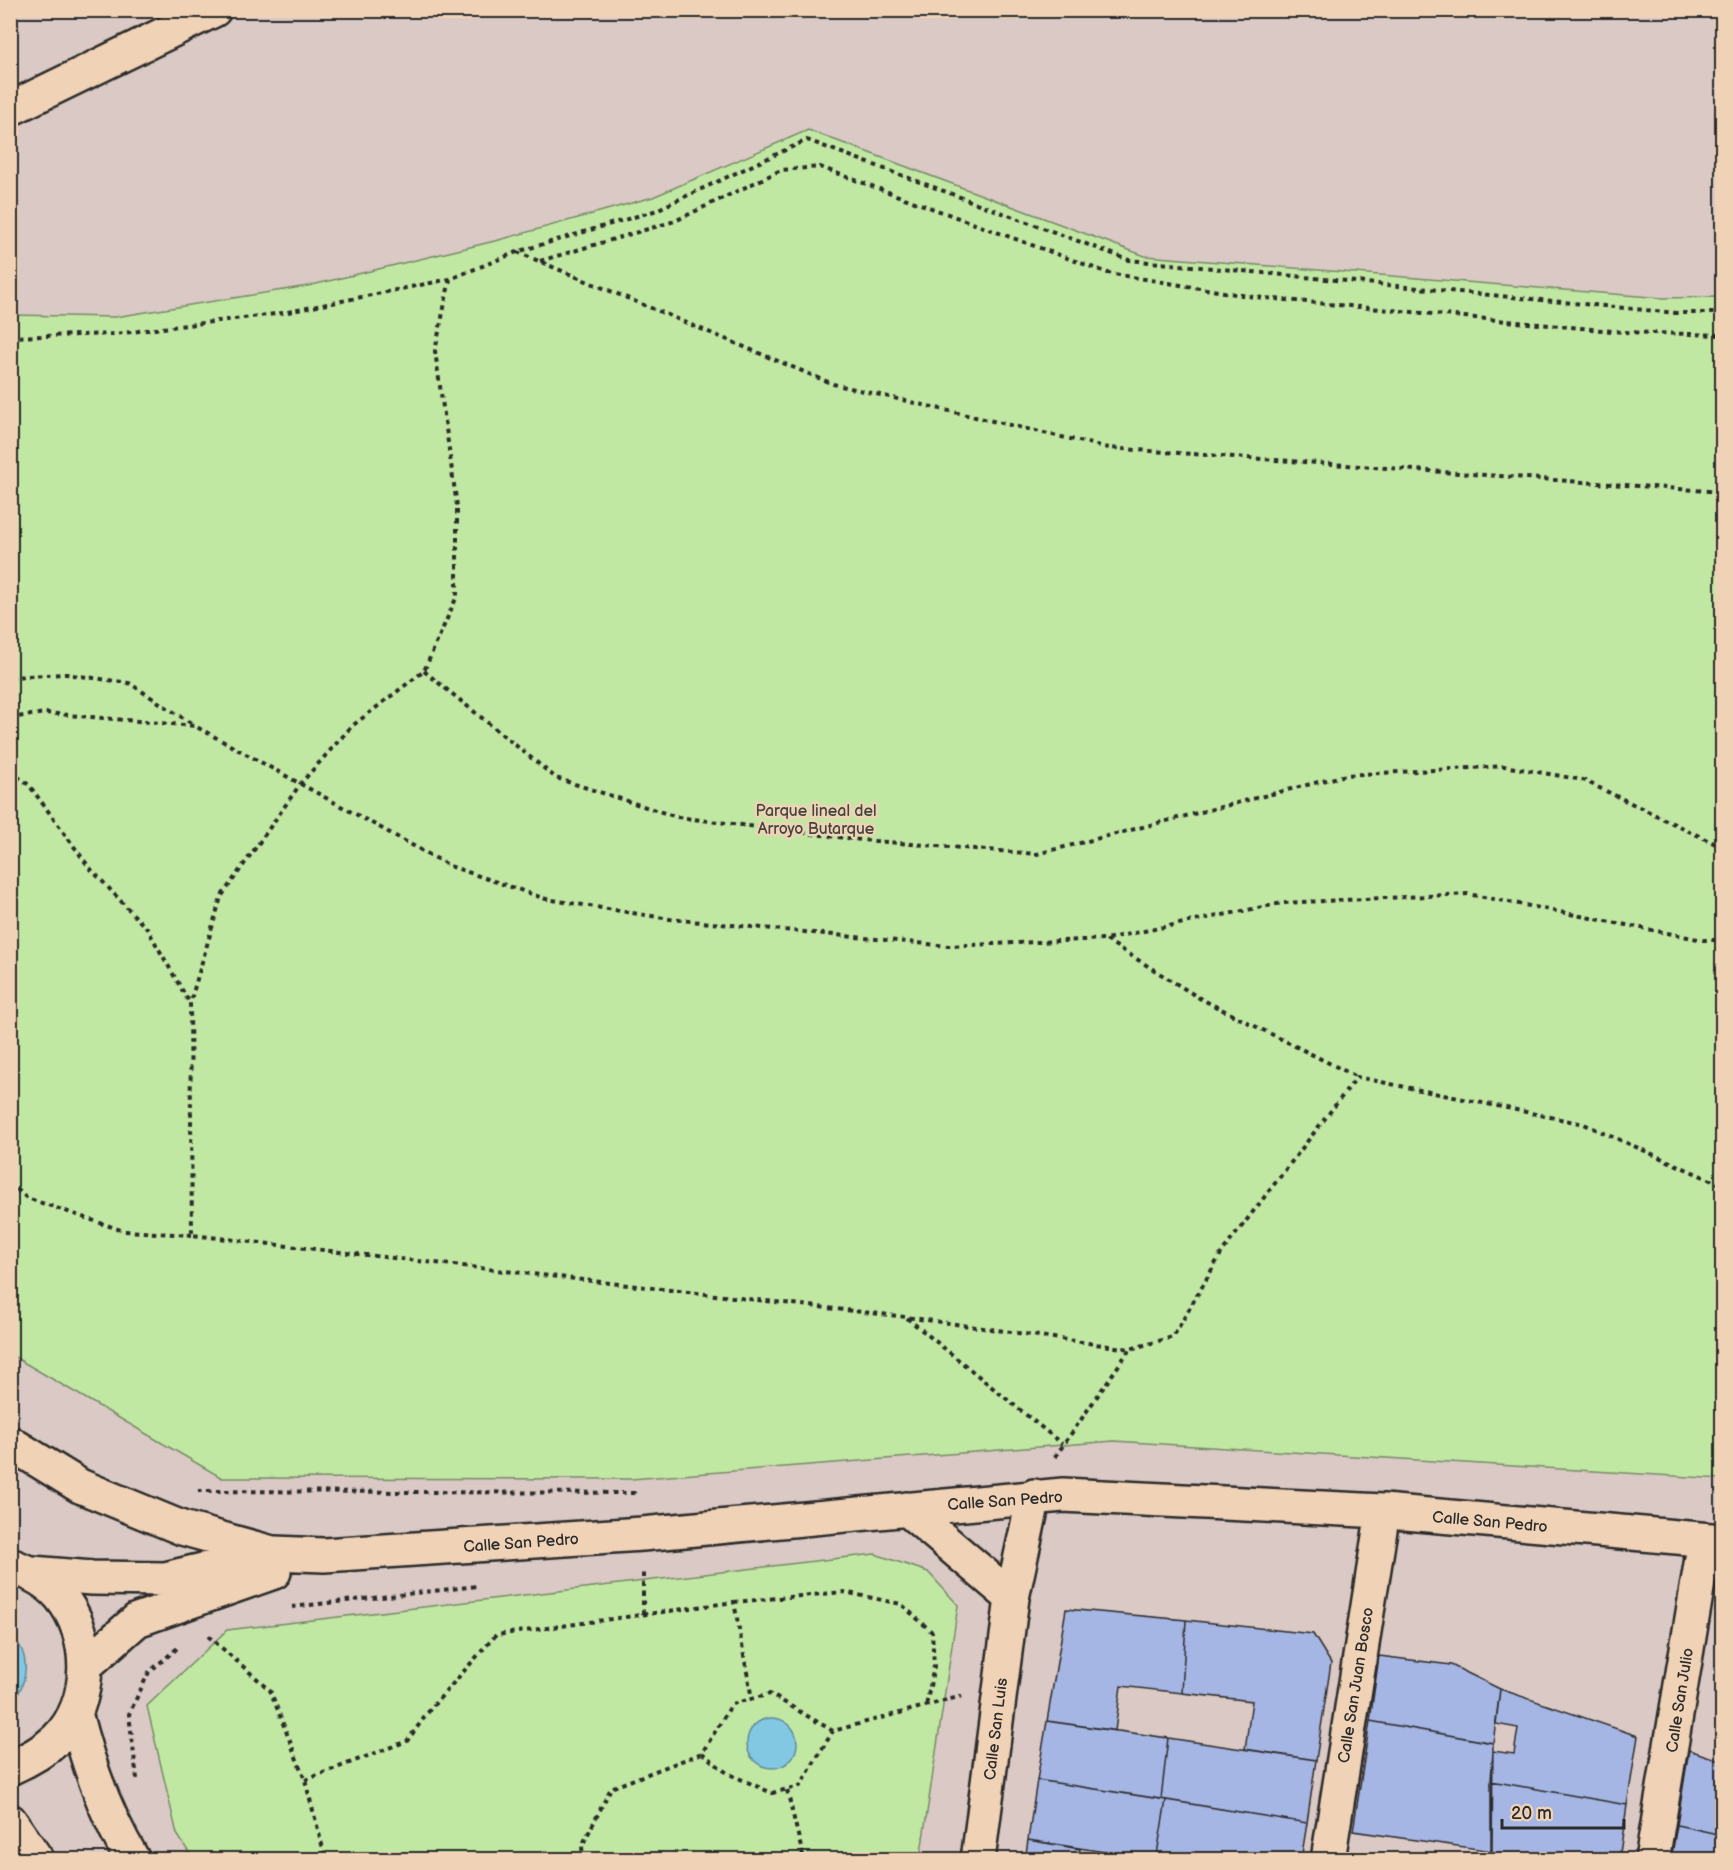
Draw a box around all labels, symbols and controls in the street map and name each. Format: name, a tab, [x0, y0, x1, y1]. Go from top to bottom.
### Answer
park label: Parque lineal del Arroyo Butarque	[756, 802, 877, 839]
street label: Calle San Pedro	[947, 1488, 1063, 1515]
street label: Calle San Pedro	[1431, 1508, 1548, 1537]
street label: Calle San Pedro	[463, 1530, 579, 1557]
street label: Calle San Juan Bosco	[1335, 1606, 1378, 1764]
street label: Calle San Julio	[1663, 1646, 1698, 1754]
street label: Calle San Luis	[981, 1677, 1012, 1781]
scale bar	[1502, 1792, 1624, 1830]
text: 20 m	[1511, 1803, 1552, 1824]

